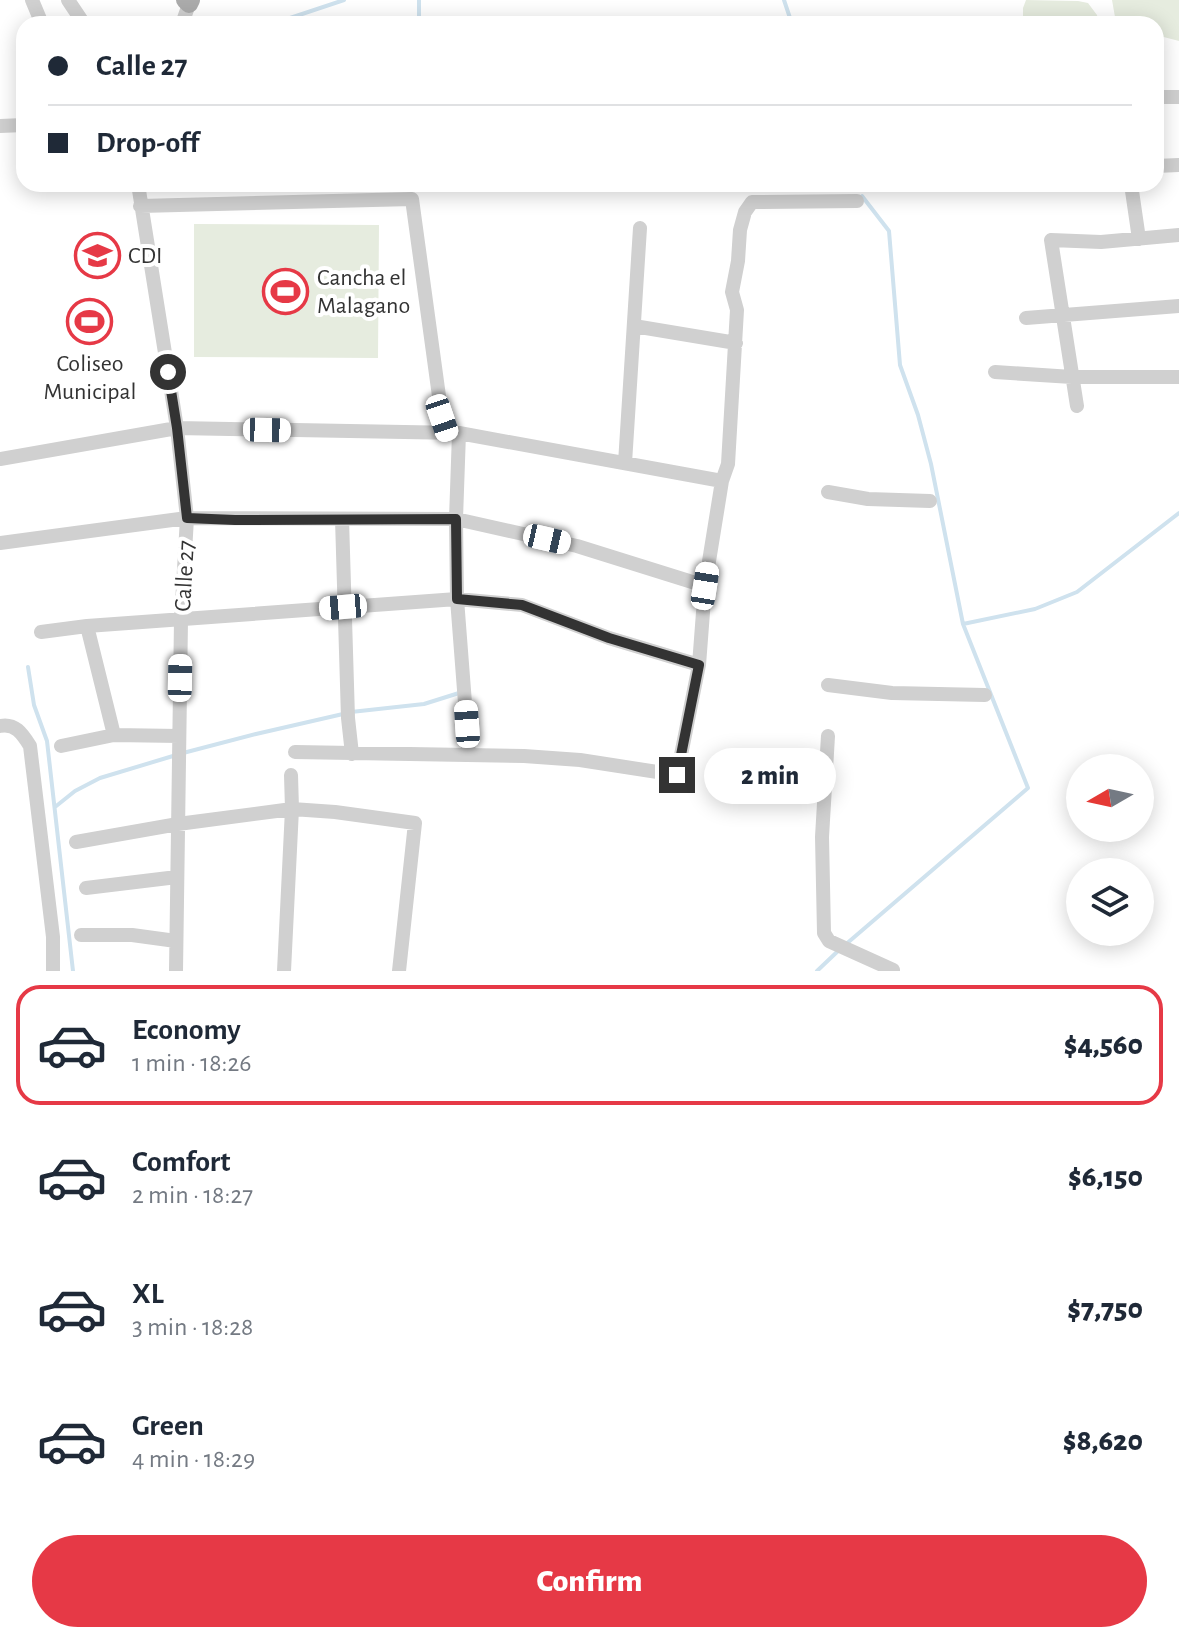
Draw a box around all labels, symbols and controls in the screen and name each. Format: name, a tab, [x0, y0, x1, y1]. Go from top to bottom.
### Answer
text: Calle 27	[96, 51, 188, 81]
text: Drop-off	[96, 128, 199, 158]
school or university icon: CDI	[73, 231, 121, 279]
place label: CDI	[128, 244, 162, 268]
place label: Cancha el Malagano	[317, 266, 410, 318]
sports icon: Cancha el Malagano	[262, 267, 310, 315]
sports icon: Coliseo Municipal	[66, 297, 114, 345]
place label: Coliseo Municipal	[44, 352, 136, 404]
route start	[150, 354, 186, 390]
car	[423, 391, 461, 445]
car	[243, 418, 291, 442]
car	[521, 522, 573, 556]
street label: Calle 27	[171, 540, 199, 612]
car	[689, 560, 721, 612]
car	[318, 593, 368, 621]
car	[168, 654, 192, 702]
car	[453, 699, 481, 749]
callout: 2 min	[705, 747, 837, 803]
north arrow	[1066, 754, 1154, 842]
map controls	[1066, 754, 1154, 946]
route end	[659, 757, 695, 793]
text: 2 min	[741, 763, 799, 789]
button: layers	[1066, 858, 1154, 946]
icon: car	[36, 1009, 108, 1081]
text: Economy	[132, 1015, 241, 1045]
text: $4,560	[1064, 1030, 1143, 1060]
text: 1 min · 18:26	[132, 1050, 252, 1076]
icon: car	[36, 1141, 108, 1213]
text: Comfort	[132, 1147, 231, 1177]
text: $6,150	[1068, 1162, 1143, 1192]
text: 2 min · 18:27	[132, 1182, 253, 1208]
icon: car	[36, 1273, 108, 1345]
text: XL	[132, 1279, 164, 1309]
text: $7,750	[1067, 1294, 1143, 1324]
text: 3 min · 18:28	[132, 1314, 253, 1340]
icon: car	[36, 1405, 108, 1477]
text: Green	[132, 1411, 204, 1441]
text: $8,620	[1063, 1426, 1143, 1456]
text: 4 min · 18:29	[132, 1446, 255, 1472]
button: Confirm	[32, 1535, 1147, 1627]

